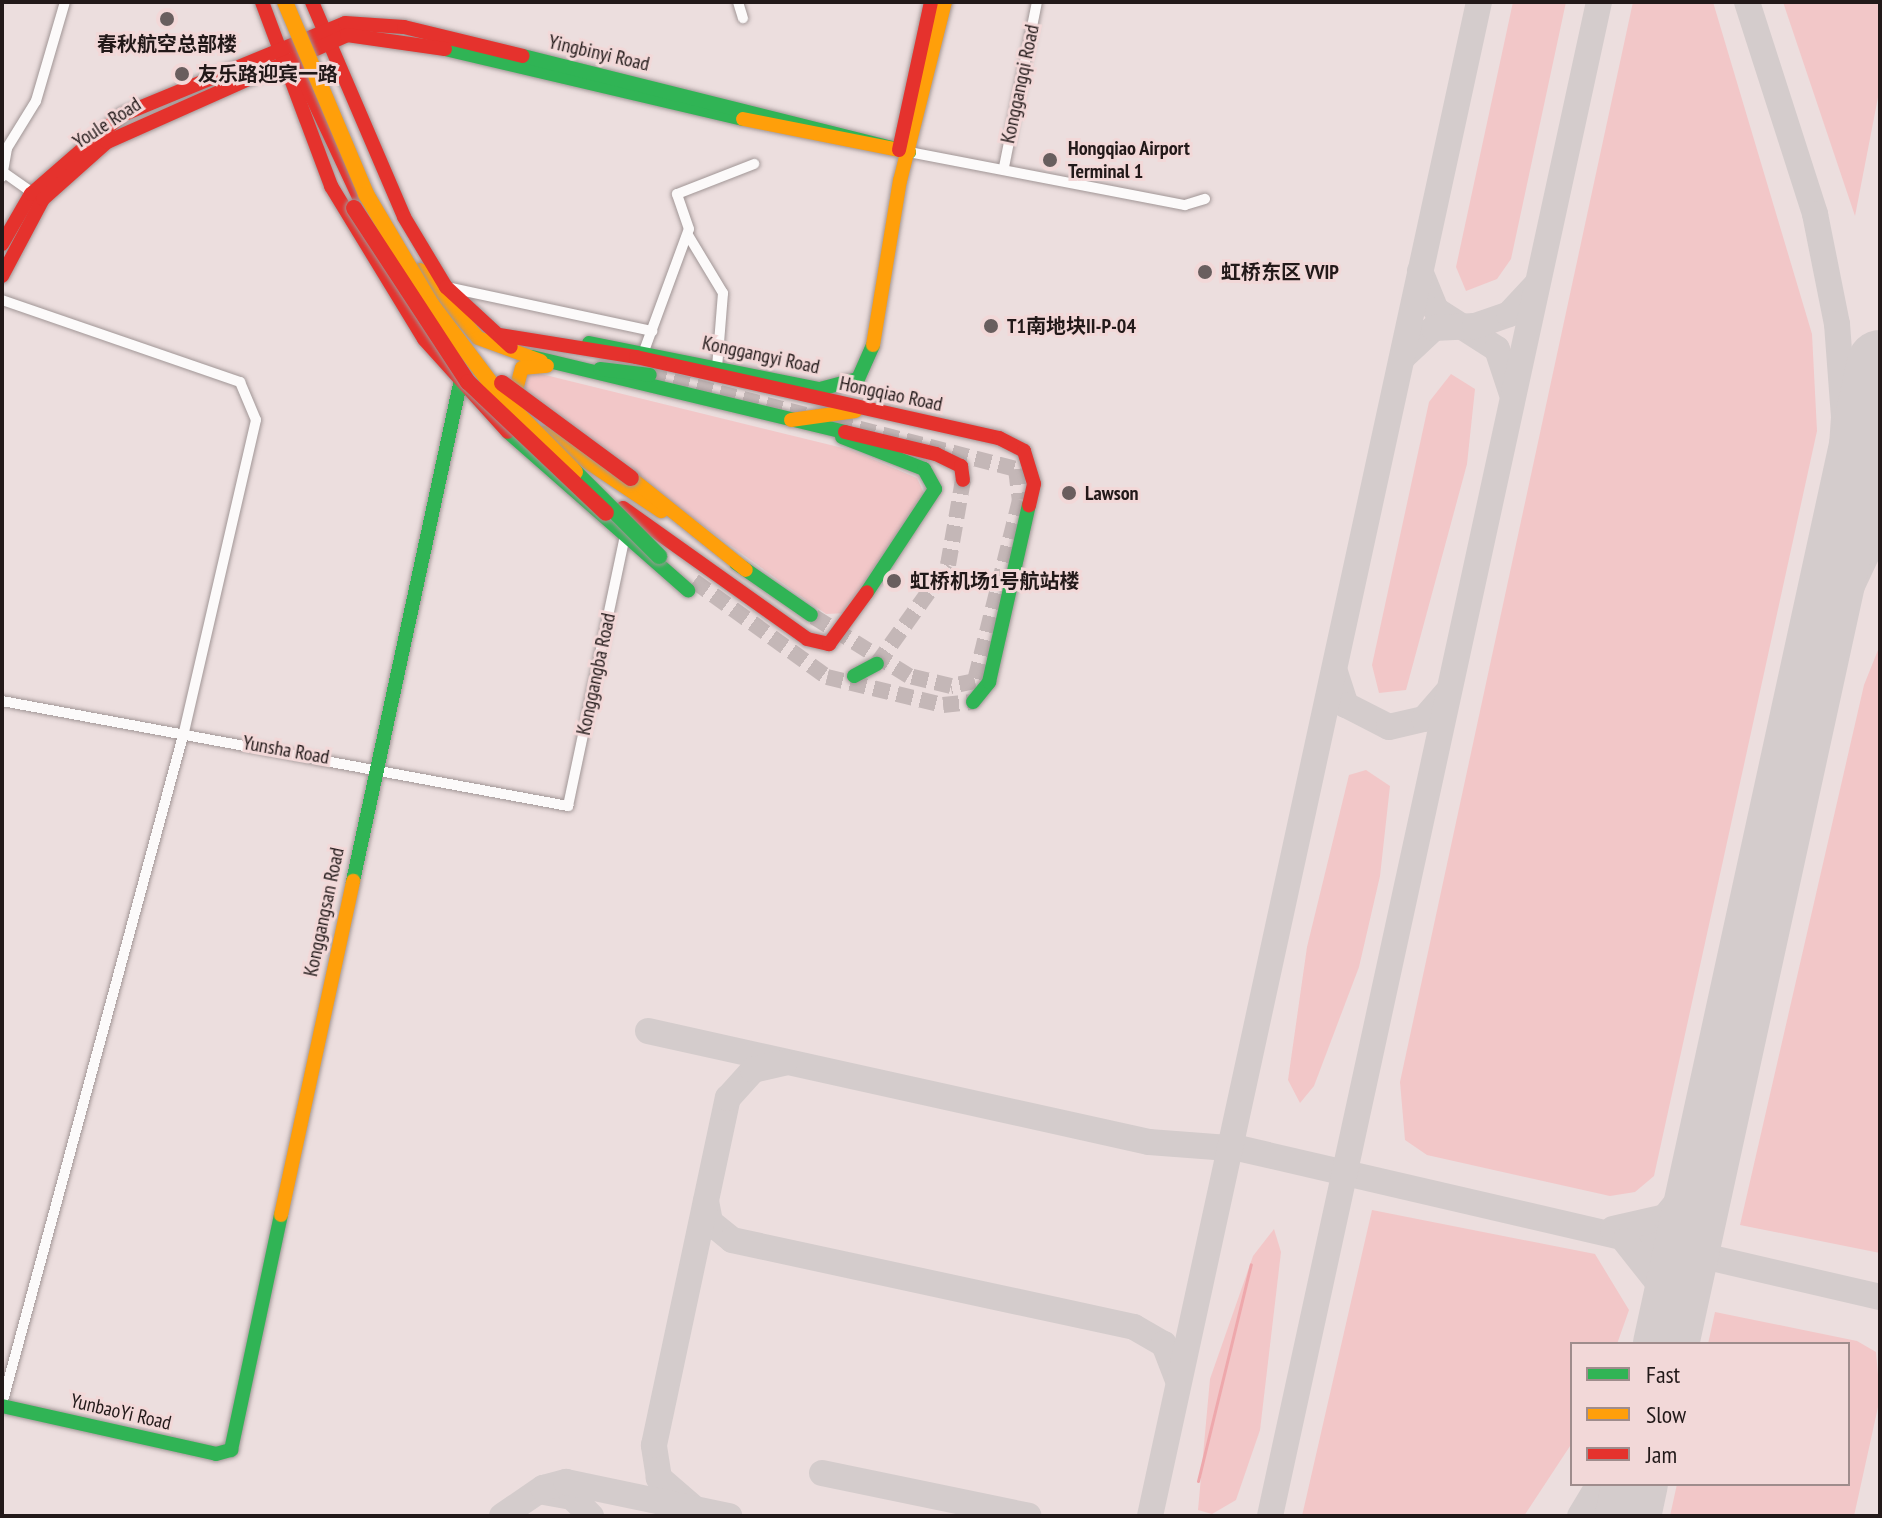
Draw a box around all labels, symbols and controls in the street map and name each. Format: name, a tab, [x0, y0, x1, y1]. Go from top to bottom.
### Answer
marker: 春秋航空总部楼	[158, 10, 176, 28]
street label: Konggangqi Road	[996, 23, 1044, 145]
street label: Yingbinyi Road	[546, 30, 652, 76]
place label: 春秋航空总部楼	[97, 32, 237, 56]
place label: 友乐路迎宾一路	[198, 62, 338, 86]
marker: 友乐路迎宾一路	[173, 65, 191, 83]
street label: Youle Road	[68, 92, 146, 154]
place label: Hongqiao Airport Terminal 1	[1068, 136, 1190, 183]
marker: Hongqiao Airport Terminal 1	[1039, 149, 1061, 171]
place label: 虹桥东区 VVIP	[1221, 260, 1339, 284]
marker: 虹桥东区 VVIP	[1196, 263, 1214, 281]
place label: T1南地块II-P-04	[1007, 314, 1136, 338]
marker: T1南地块II-P-04	[982, 317, 1000, 335]
street label: Konggangyi Road	[700, 331, 822, 379]
street label: Hongqiao Road	[837, 371, 945, 417]
place label: Lawson	[1085, 481, 1139, 505]
marker: Lawson	[1060, 484, 1078, 502]
place label: 虹桥机场1号航站楼	[910, 569, 1080, 593]
marker: 虹桥机场1号航站楼	[885, 572, 903, 590]
street label: Konggangba Road	[571, 611, 621, 737]
street label: Yunsha Road	[241, 731, 331, 769]
street label: Konggangsan Road	[299, 845, 349, 979]
legend	[1570, 1342, 1850, 1486]
text: Fast	[1646, 1359, 1680, 1390]
street label: YunbaoYi Road	[68, 1389, 174, 1435]
text: Slow	[1646, 1399, 1686, 1430]
text: Jam	[1646, 1439, 1677, 1470]

